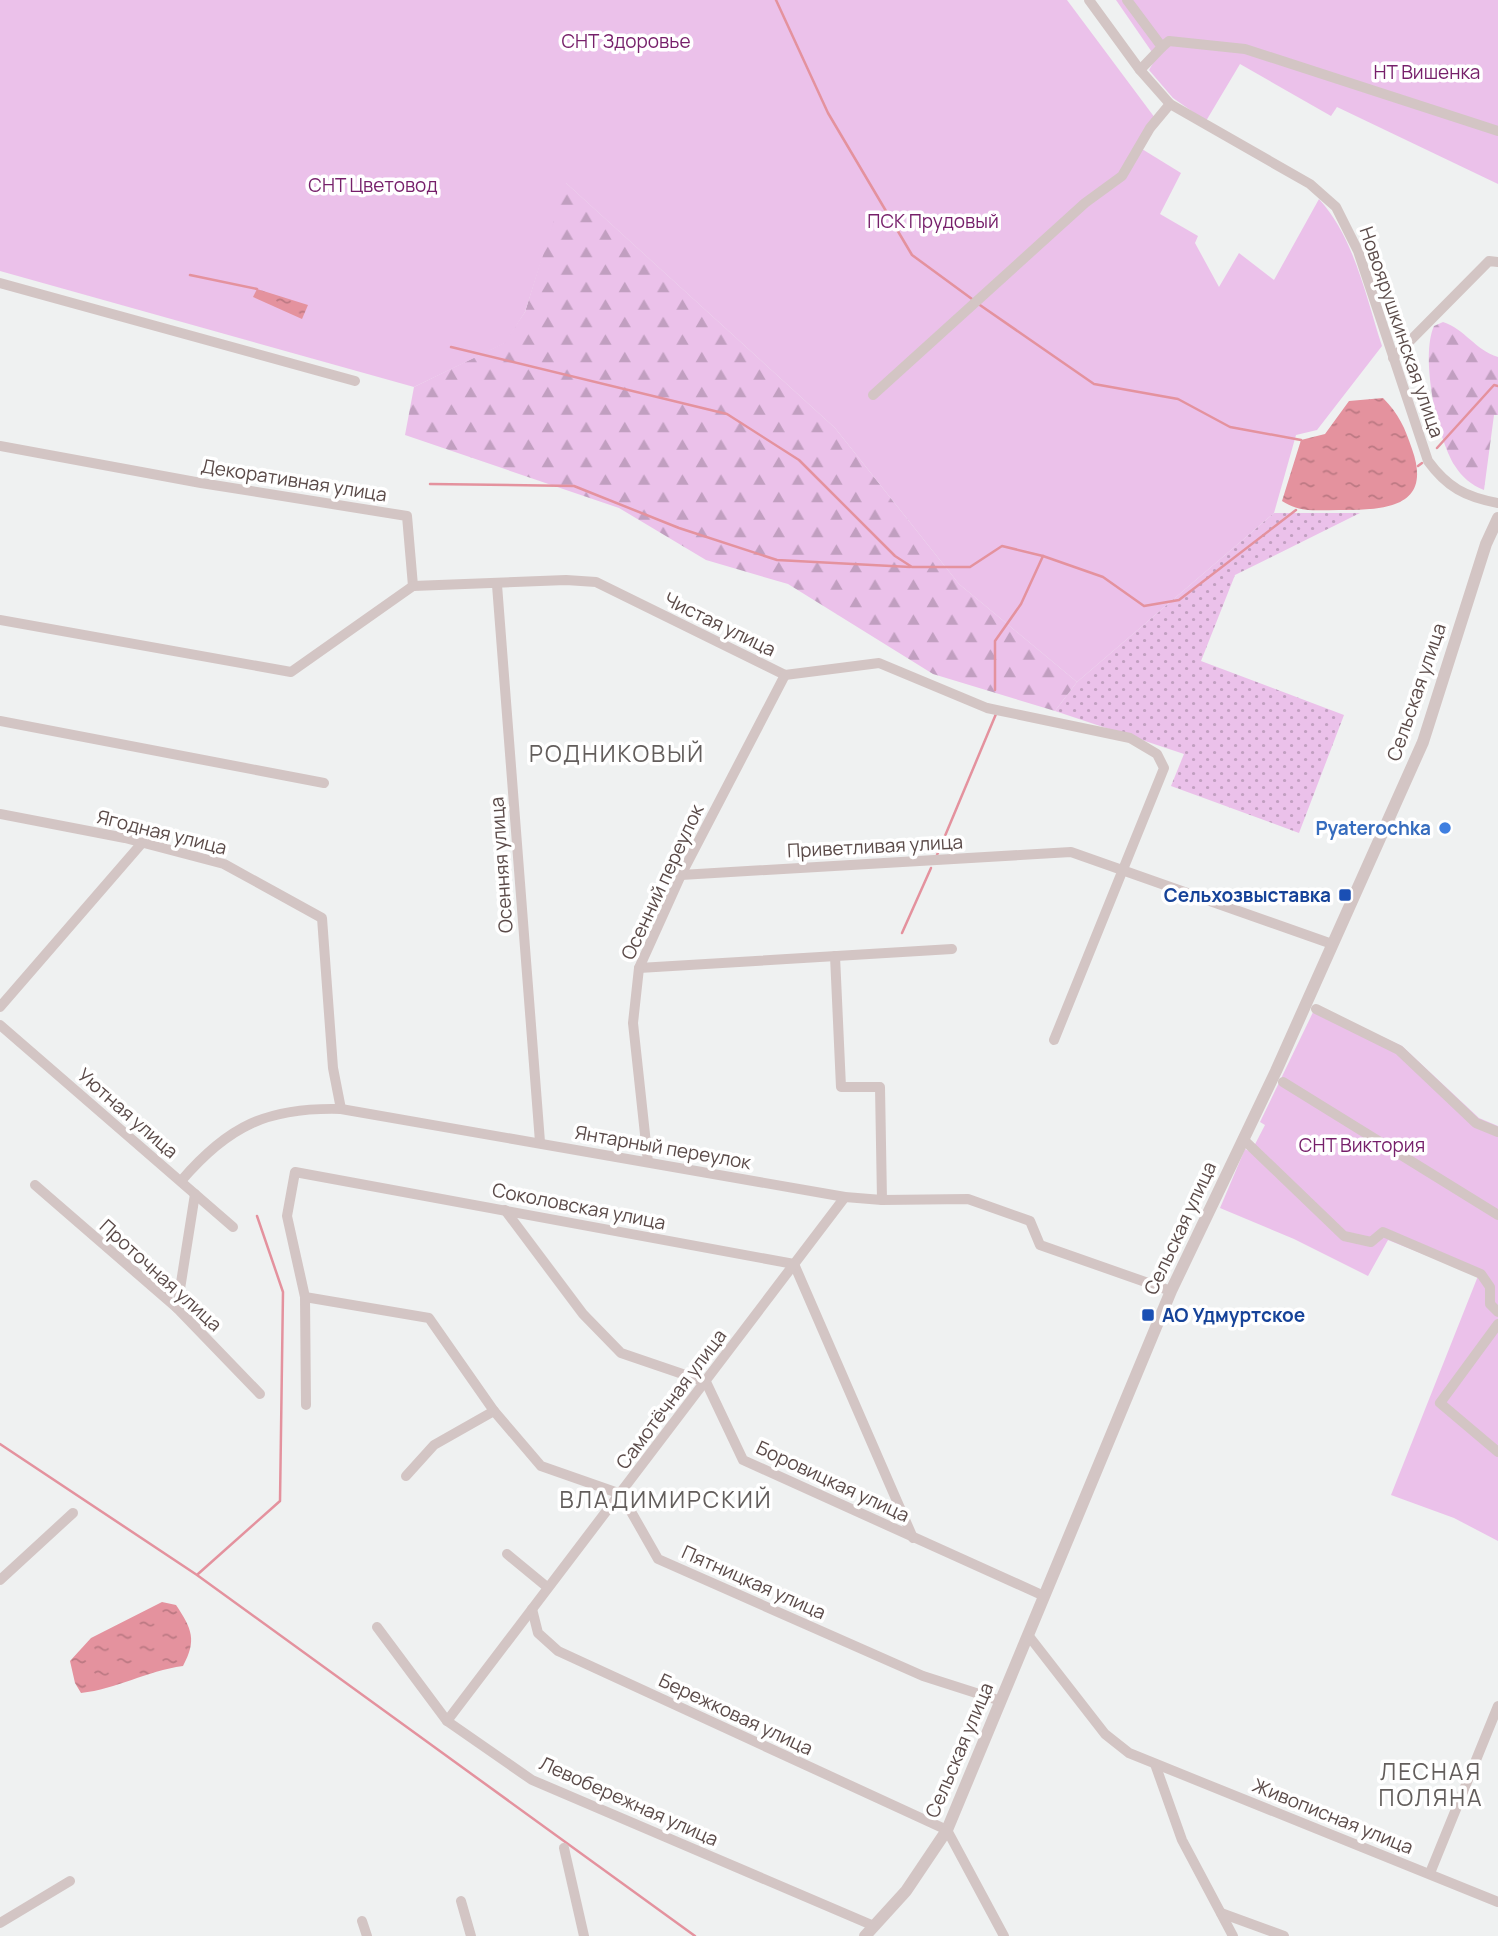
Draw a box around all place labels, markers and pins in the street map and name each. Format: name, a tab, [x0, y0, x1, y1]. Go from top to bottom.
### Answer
place label: Pyaterochka	[1315, 815, 1431, 841]
marker: Pyaterochka	[1437, 820, 1453, 836]
place label: Сельхозвыставка	[1164, 882, 1331, 908]
marker: Сельхозвыставка	[1337, 887, 1353, 903]
place label: АО Удмуртское	[1162, 1302, 1305, 1328]
marker: АО Удмуртское	[1140, 1307, 1156, 1323]

